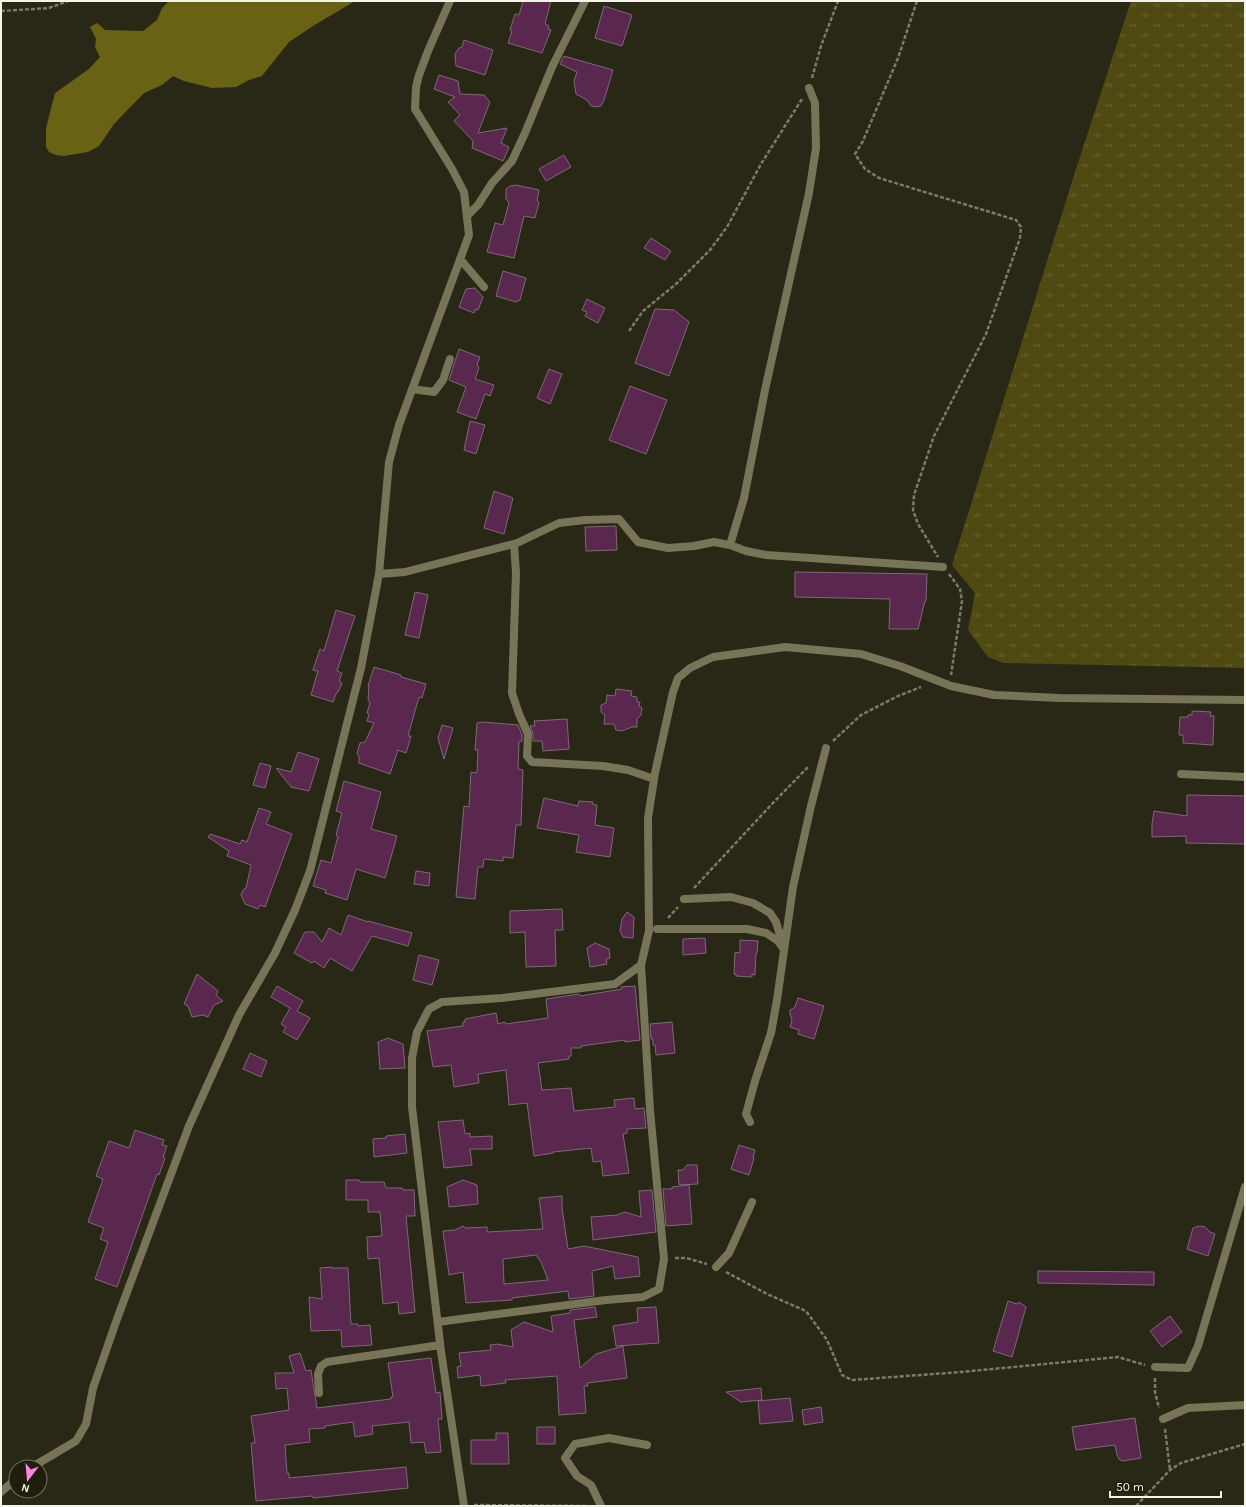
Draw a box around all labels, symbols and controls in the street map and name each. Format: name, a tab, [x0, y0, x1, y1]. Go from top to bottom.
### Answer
north arrow	[8, 1459, 48, 1499]
scale bar	[1110, 1473, 1221, 1499]
text: 50 m	[1116, 1480, 1144, 1494]
text: N	[20, 1481, 31, 1495]

